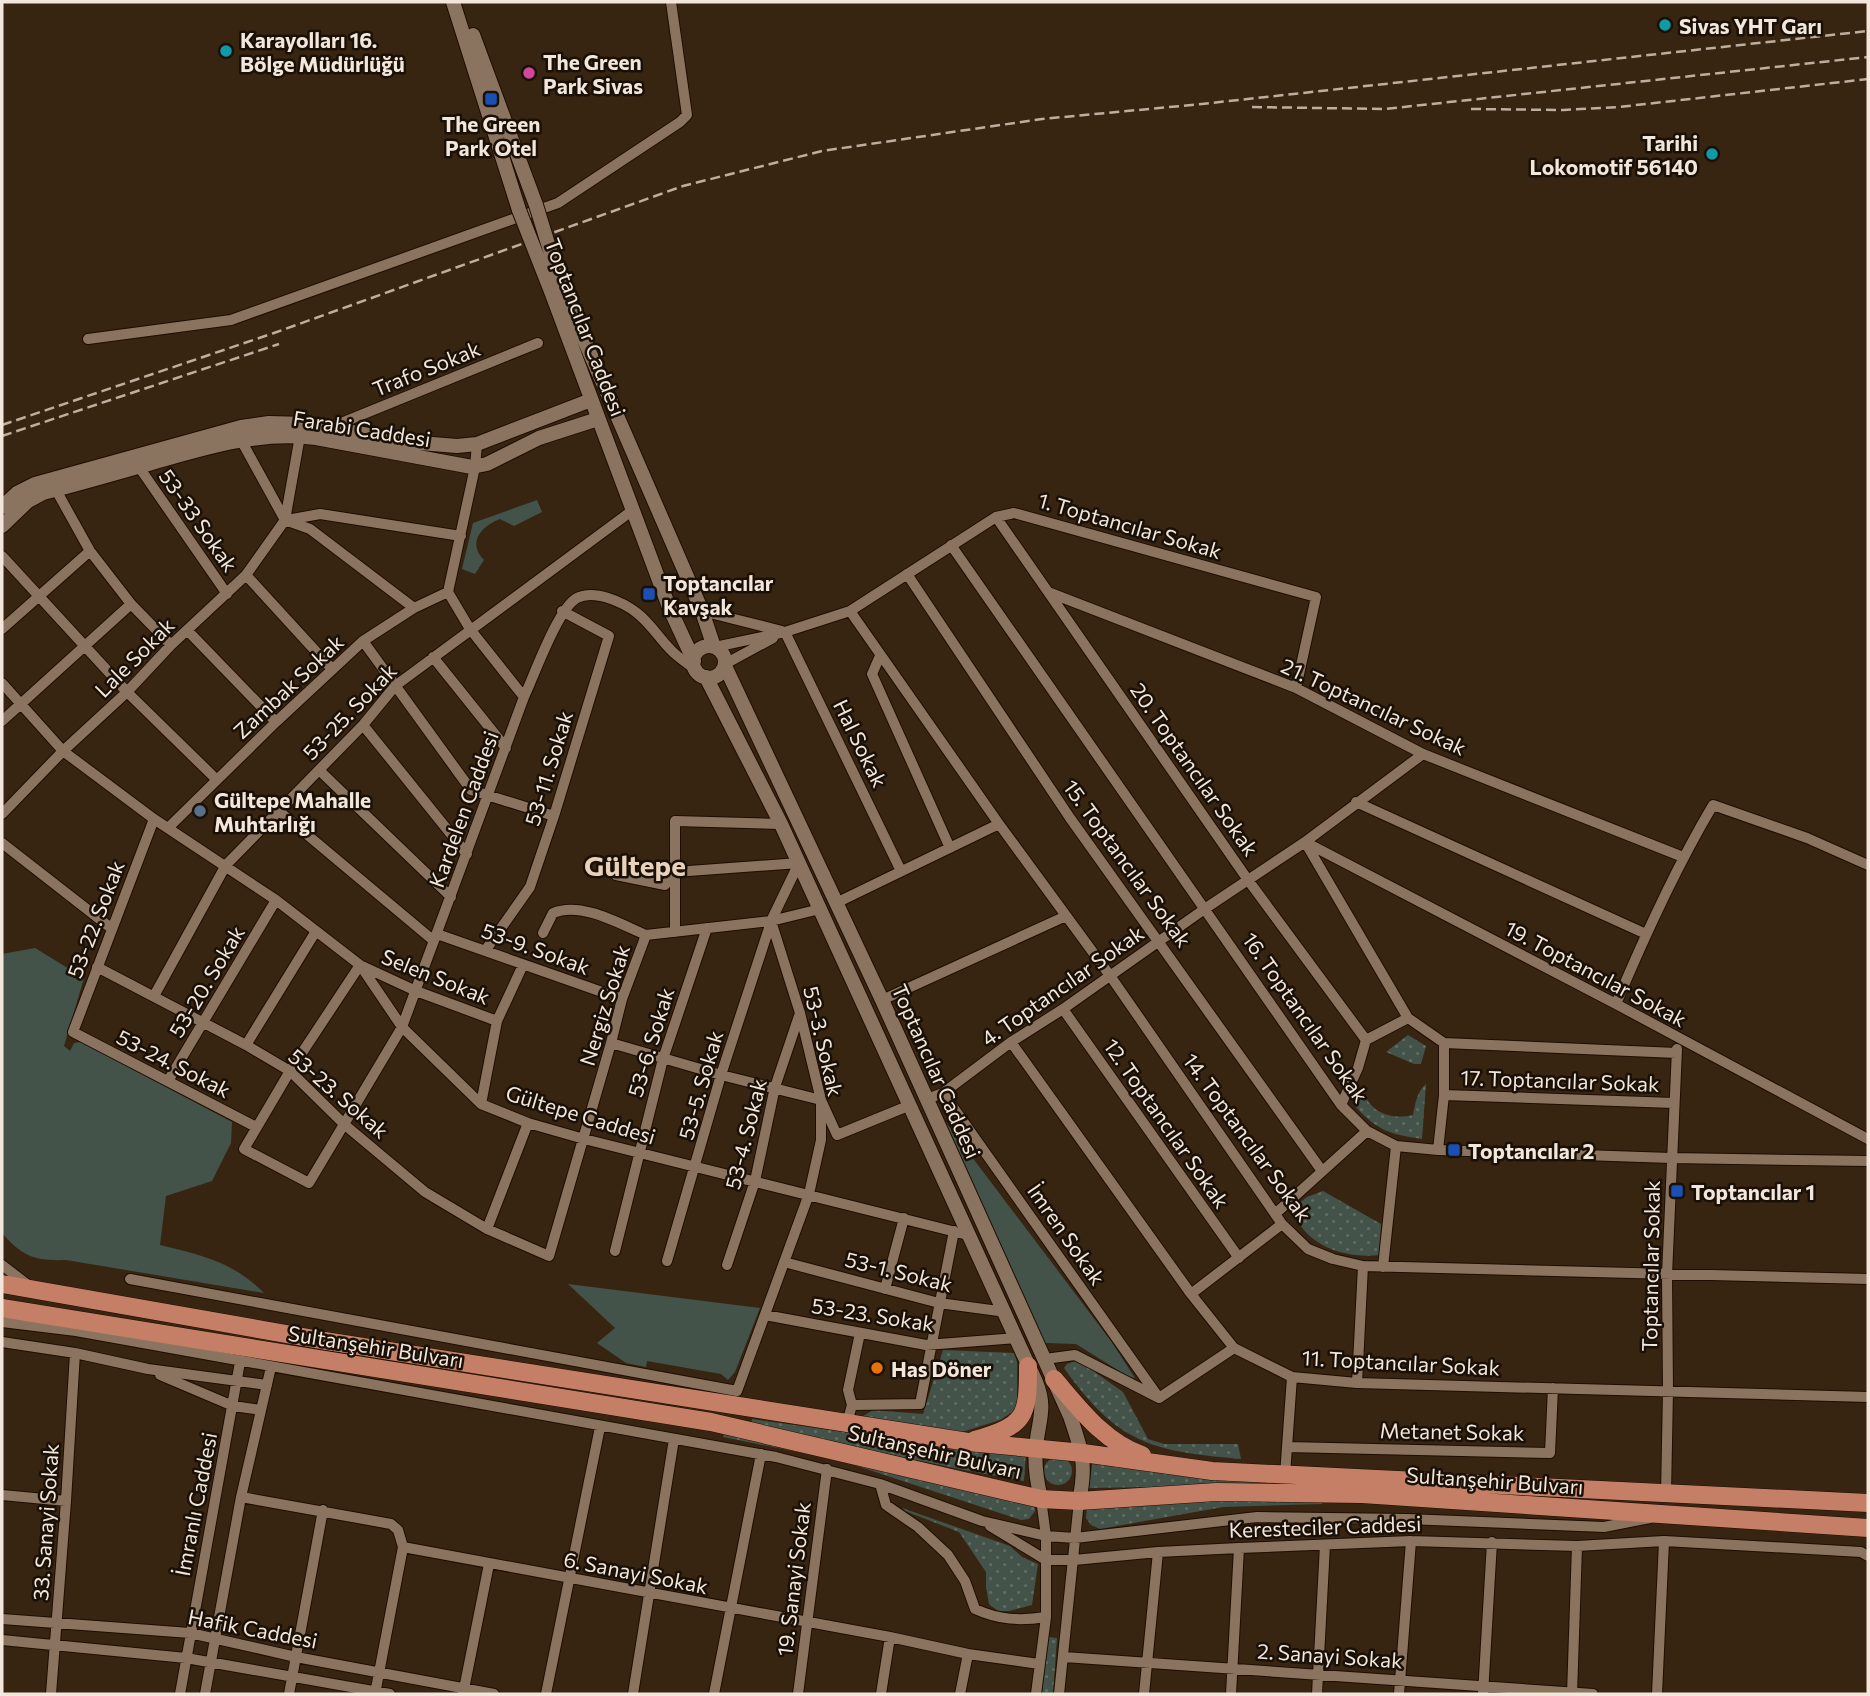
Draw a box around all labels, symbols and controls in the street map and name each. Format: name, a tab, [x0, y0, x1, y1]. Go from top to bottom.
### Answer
place label: Sivas YHT Garı	[1679, 13, 1822, 38]
marker: Sivas YHT Garı	[1657, 17, 1673, 33]
place label: Karayolları 16. Bölge Müdürlüğü	[240, 27, 405, 76]
marker: Karayolları 16. Bölge Müdürlüğü	[218, 43, 234, 59]
place label: The Green Park Sivas	[543, 49, 643, 98]
marker: The Green Park Sivas	[521, 65, 537, 81]
marker: The Green Park Otel	[483, 91, 499, 107]
place label: The Green Park Otel	[442, 111, 540, 160]
place label: Tarihi Lokomotif 56140	[1530, 130, 1698, 179]
marker: Tarihi Lokomotif 56140	[1704, 146, 1720, 162]
street label: Toptancılar Caddesi	[541, 235, 631, 419]
street label: Trafo Sokak	[369, 335, 483, 401]
street label: Farabi Caddesi	[291, 405, 433, 451]
street label: 53-33 Sokak	[155, 464, 243, 576]
street label: 1. Toptancılar Sokak	[1036, 487, 1224, 563]
place label: Toptancılar Kavşak	[663, 570, 774, 619]
marker: Toptancılar Kavşak	[641, 586, 657, 602]
street label: Lale Sokak	[89, 612, 179, 702]
street label: Zambak Sokak	[228, 629, 348, 743]
street label: 21. Toptancılar Sokak	[1278, 652, 1470, 760]
street label: 53-25. Sokak	[297, 658, 401, 764]
street label: 20. Toptancılar Sokak	[1126, 678, 1264, 860]
street label: Hal Sokak	[829, 695, 893, 791]
street label: 53-11. Sokak	[519, 708, 577, 828]
street label: Kardelen Caddesi	[423, 727, 503, 891]
street label: 15. Toptancılar Sokak	[1059, 774, 1197, 952]
place label: Gültepe Mahalle Muhtarlığı	[214, 787, 371, 836]
marker: Gültepe Mahalle Muhtarlığı	[192, 803, 208, 819]
district label: Gültepe	[584, 848, 686, 882]
street label: 53-22. Sokak	[61, 857, 129, 981]
street label: 19. Toptancılar Sokak	[1501, 915, 1691, 1031]
street label: 53-9. Sokak	[479, 917, 593, 979]
street label: 4. Toptancılar Sokak	[976, 919, 1148, 1051]
street label: 53-20. Sokak	[163, 921, 249, 1041]
street label: 16. Toptancılar Sokak	[1238, 927, 1374, 1107]
street label: Nergiz Sokak	[574, 942, 634, 1068]
street label: Selen Sokak	[378, 943, 494, 1009]
street label: Toptancılar Caddesi	[887, 980, 987, 1162]
street label: 53-6. Sokak	[622, 984, 678, 1100]
street label: 53-3. Sokak	[799, 984, 849, 1098]
street label: 53-24. Sokak	[113, 1024, 235, 1102]
street label: 53-5. Sokak	[673, 1028, 727, 1142]
street label: 12. Toptancılar Sokak	[1099, 1033, 1235, 1213]
street label: 53-23. Sokak	[284, 1043, 394, 1143]
street label: 14. Toptancılar Sokak	[1179, 1048, 1317, 1226]
street label: 17. Toptancılar Sokak	[1460, 1064, 1660, 1096]
street label: 53-4. Sokak	[719, 1076, 771, 1192]
street label: Gültepe Caddesi	[503, 1079, 659, 1149]
place label: Toptancılar 2	[1468, 1138, 1594, 1163]
marker: Toptancılar 2	[1446, 1142, 1462, 1158]
street label: İmren Sokak	[1023, 1179, 1111, 1289]
place label: Toptancılar 1	[1691, 1179, 1815, 1204]
street label: Toptancılar Sokak	[1636, 1180, 1664, 1352]
marker: Toptancılar 1	[1669, 1183, 1685, 1199]
street label: 53-1. Sokak	[843, 1246, 955, 1296]
street label: 53-23. Sokak	[810, 1292, 936, 1336]
street label: Sultanşehir Bulvarı	[286, 1320, 466, 1372]
street label: 11. Toptancılar Sokak	[1301, 1344, 1501, 1380]
place label: Has Döner	[891, 1356, 992, 1381]
marker: Has Döner	[869, 1360, 885, 1376]
street label: Metanet Sokak	[1379, 1417, 1525, 1445]
street label: Sultanşehir Bulvarı	[846, 1419, 1024, 1483]
street label: İmranlı Caddesi	[169, 1430, 221, 1578]
street label: 33. Sanayi Sokak	[27, 1443, 63, 1601]
street label: Sultanşehir Bulvarı	[1406, 1461, 1584, 1499]
street label: 19. Sanayi Sokak	[771, 1500, 815, 1658]
street label: Keresteciler Caddesi	[1228, 1510, 1422, 1542]
street label: 6. Sanayi Sokak	[562, 1546, 710, 1598]
street label: Hafik Caddesi	[186, 1603, 320, 1653]
street label: 2. Sanayi Sokak	[1257, 1637, 1403, 1673]

